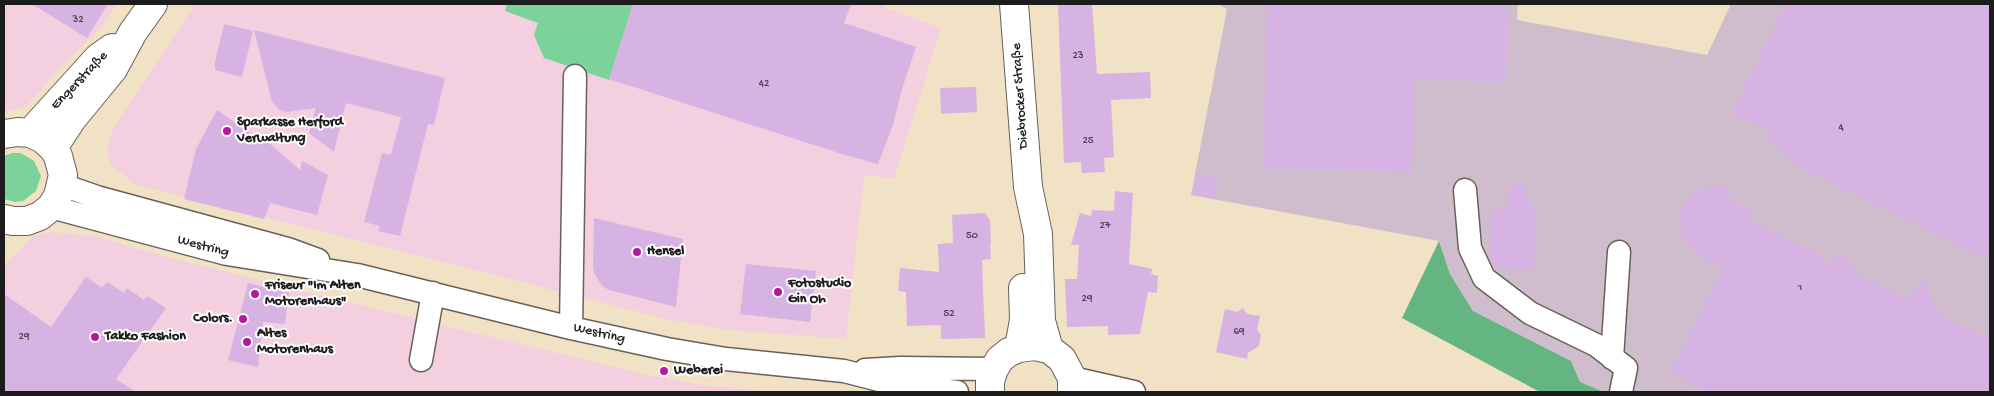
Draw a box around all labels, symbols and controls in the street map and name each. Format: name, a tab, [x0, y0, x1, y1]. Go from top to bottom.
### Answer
house number: 32	[72, 13, 84, 27]
street label: Diebrocker Straße	[1009, 42, 1033, 150]
street label: Engerstraße	[48, 48, 112, 114]
house number: 23	[1072, 49, 1084, 63]
house number: 42	[759, 77, 769, 91]
place label: Sparkasse Herford Verwaltung	[237, 115, 343, 148]
house number: 4	[1838, 121, 1844, 135]
marker: Sparkasse Herford Verwaltung	[221, 125, 233, 137]
house number: 25	[1082, 134, 1094, 148]
house number: 27	[1099, 219, 1111, 233]
house number: 50	[966, 229, 978, 243]
street label: Westring	[175, 232, 231, 262]
place label: Hensel	[647, 244, 684, 260]
marker: Hensel	[631, 246, 643, 258]
place label: Fotostudio Gin Oh	[788, 276, 851, 308]
place label: Friseur "Im Alten Motorenhaus"	[265, 278, 361, 310]
house number: 1	[1798, 281, 1802, 295]
marker: Fotostudio Gin Oh	[772, 286, 784, 298]
marker: Friseur "Im Alten Motorenhaus"	[249, 288, 261, 300]
house number: 29	[1082, 292, 1092, 306]
house number: 52	[943, 307, 955, 321]
place label: Colors.	[193, 311, 233, 327]
marker: Colors.	[237, 313, 249, 325]
street label: Westring	[571, 320, 627, 348]
house number: 69	[1233, 325, 1245, 339]
place label: Altes Motorenhaus	[257, 326, 333, 358]
place label: Takko Fashion	[105, 329, 186, 345]
house number: 29	[19, 330, 29, 344]
marker: Takko Fashion	[89, 331, 101, 343]
marker: Altes Motorenhaus	[241, 336, 253, 348]
place label: Weberei	[674, 363, 723, 379]
marker: Weberei	[658, 365, 670, 377]

